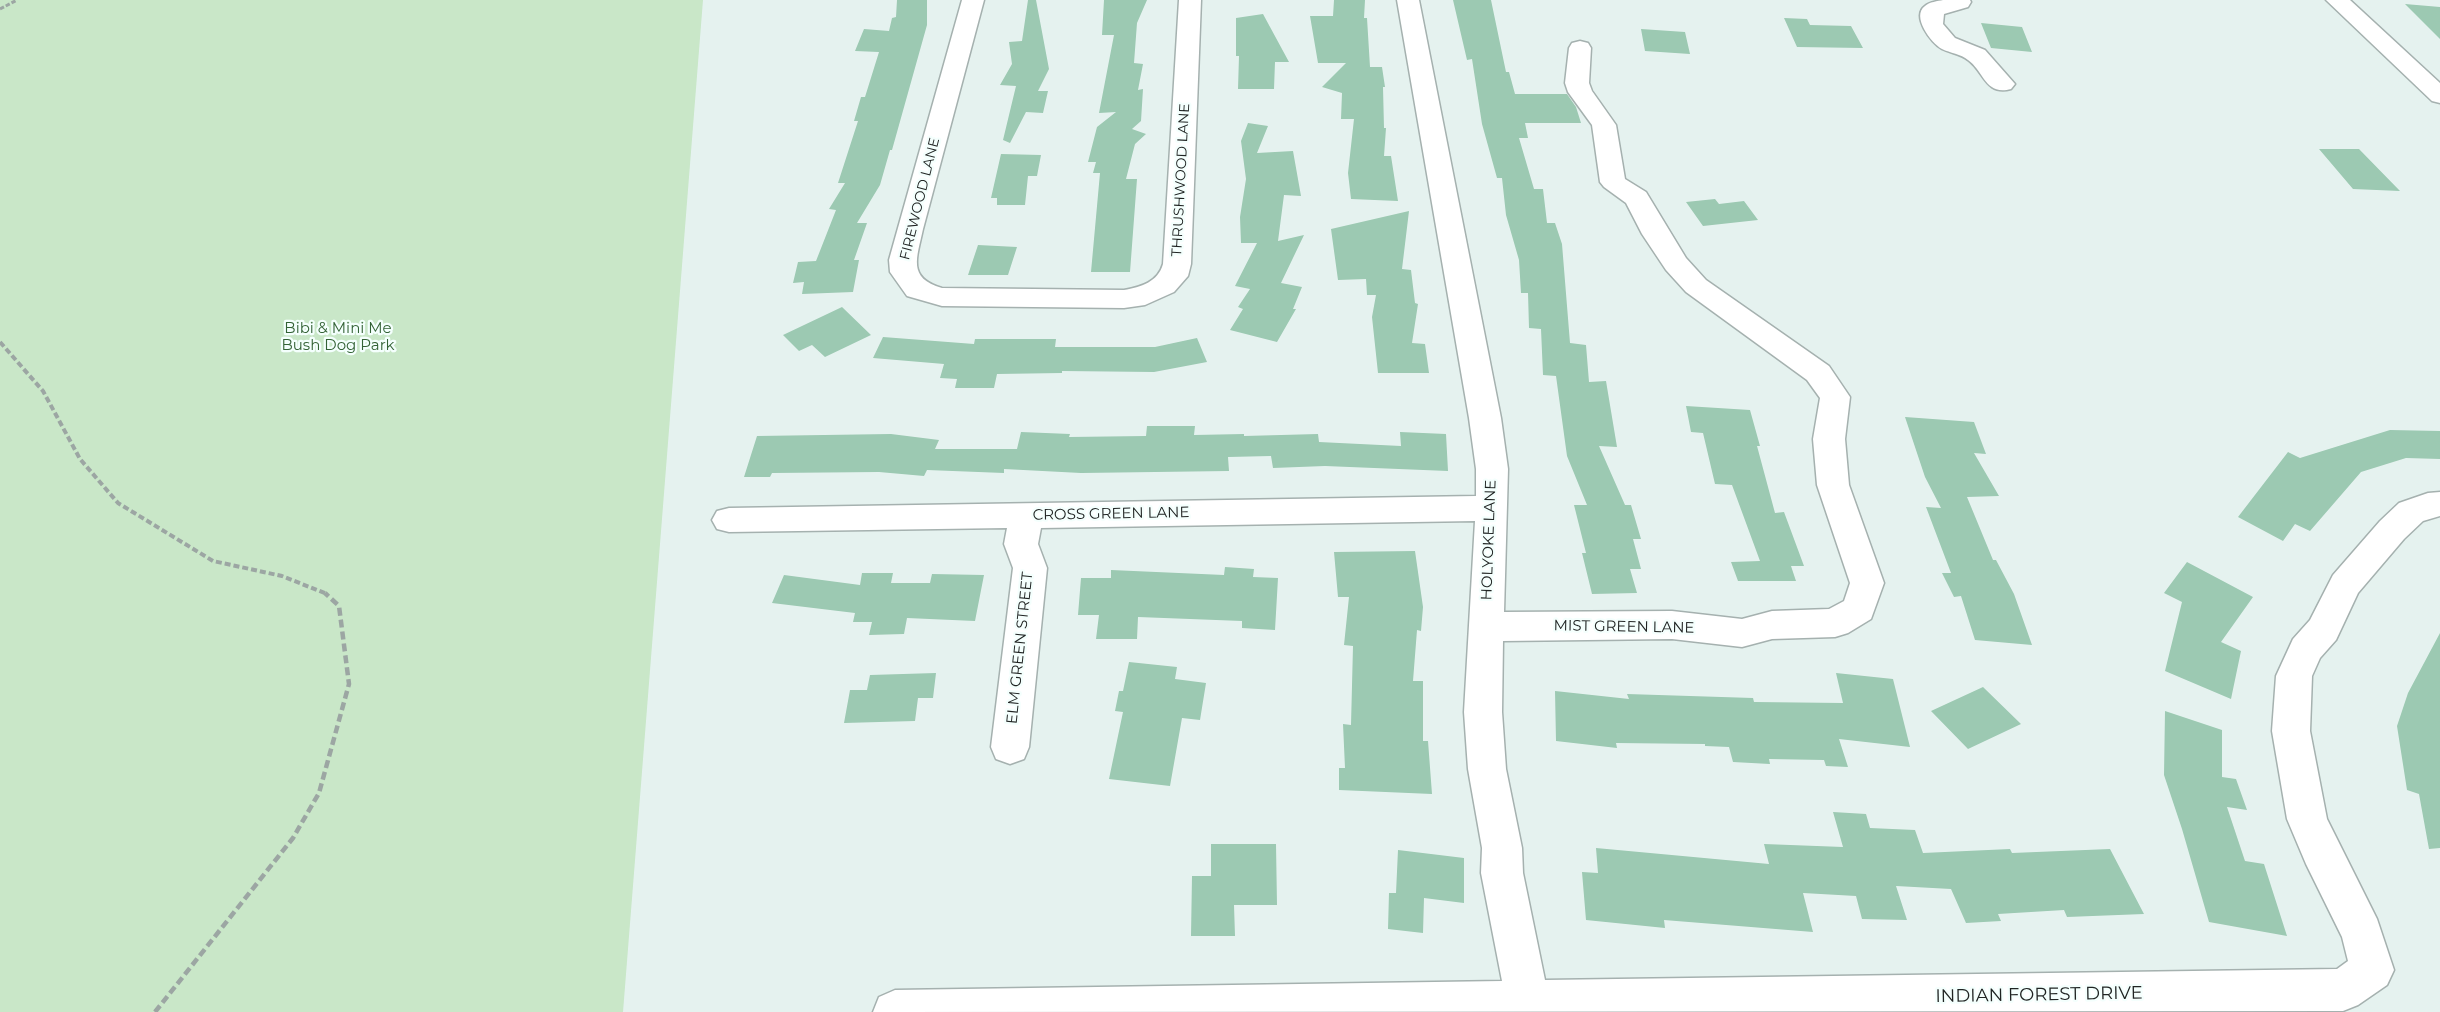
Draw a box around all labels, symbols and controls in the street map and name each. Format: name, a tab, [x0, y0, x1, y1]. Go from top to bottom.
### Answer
street label: THRUSHWOOD LANE	[1169, 103, 1193, 257]
street label: FIREWOOD LANE	[897, 136, 943, 262]
park label: Bibi & Mini Me Bush Dog Park	[281, 320, 395, 355]
street label: HOLYOKE LANE	[1478, 479, 1500, 601]
street label: CROSS GREEN LANE	[1032, 504, 1190, 524]
street label: ELM GREEN STREET	[1003, 571, 1037, 725]
street label: MIST GREEN LANE	[1553, 617, 1695, 637]
street label: INDIAN FOREST DRIVE	[1935, 982, 2143, 1008]

